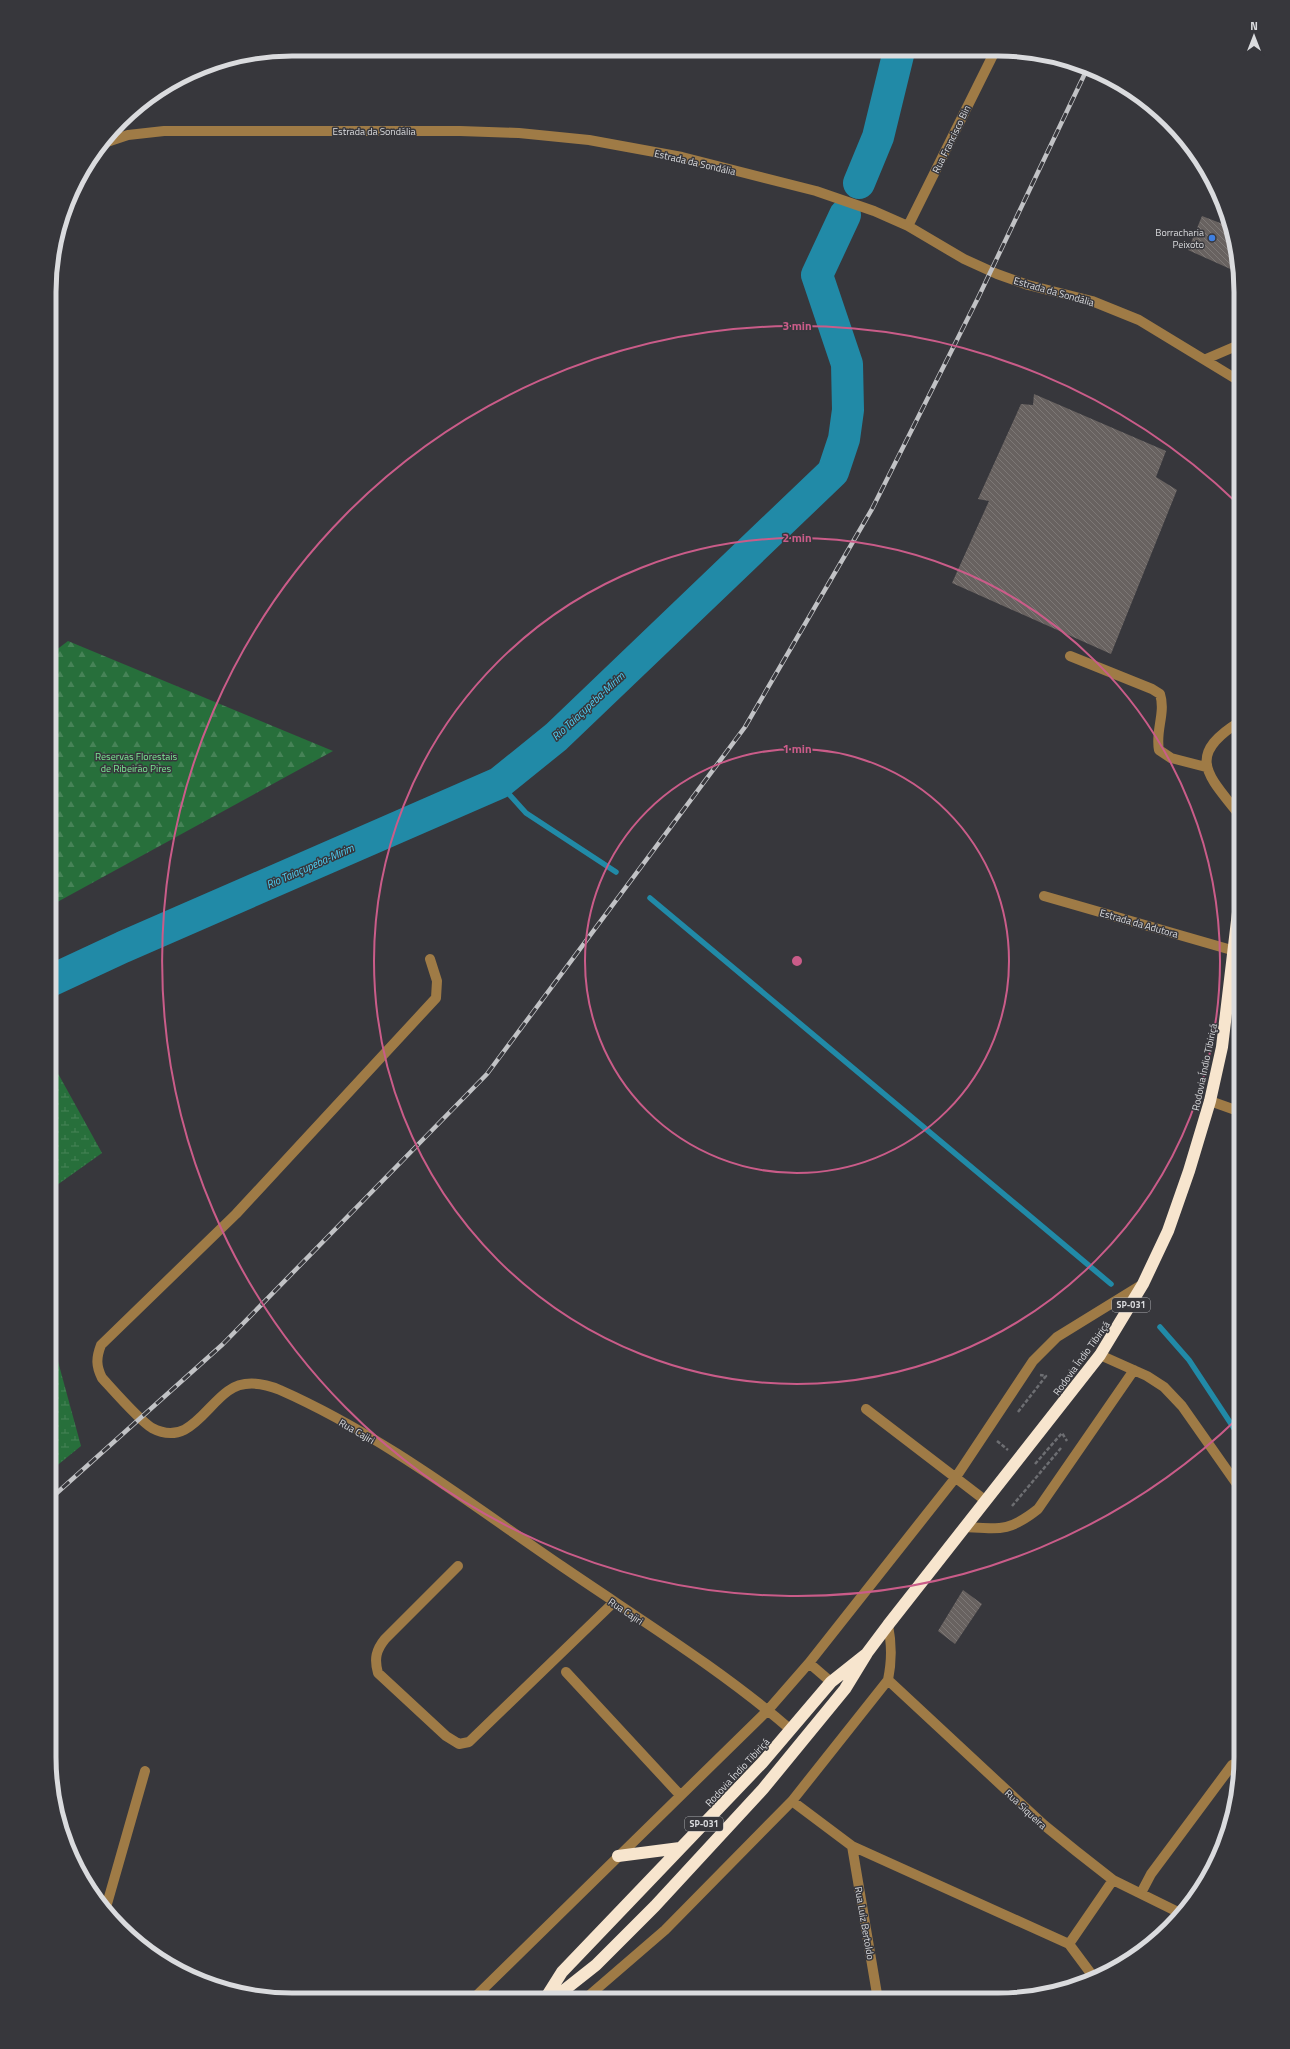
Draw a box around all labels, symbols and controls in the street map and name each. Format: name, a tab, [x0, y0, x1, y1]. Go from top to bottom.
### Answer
north arrow	[1234, 16, 1274, 56]
text: N	[1250, 18, 1258, 34]
street label: Rua Francisco Bin	[928, 103, 974, 176]
street label: Estrada da Sondália	[332, 124, 416, 139]
street label: Estrada da Sondália	[653, 146, 737, 179]
place label: Borracharia Peixoto	[1155, 225, 1204, 252]
marker: Borracharia Peixoto	[1207, 233, 1217, 243]
street label: Estrada da Sondália	[1012, 273, 1096, 310]
text: 3 min	[782, 316, 812, 335]
text: 2 min	[782, 528, 812, 547]
water label: Rio Taiaçupeba-Mirim	[548, 668, 628, 744]
text: 1 min	[782, 739, 812, 758]
park label: Reservas Florestais de Ribeirão Pires	[95, 749, 177, 776]
water label: Rio Taiaçupeba-Mirim	[264, 839, 357, 892]
street label: Estrada da Adutora	[1098, 905, 1180, 942]
centre of rings	[790, 954, 804, 968]
street label: Rodovia Índio Tibiriçá	[1188, 1022, 1221, 1112]
road number: SP-031	[1112, 1298, 1150, 1312]
street label: Rodovia Índio Tibiriçá	[1049, 1318, 1114, 1399]
street label: Rua Cajiri	[336, 1415, 377, 1448]
street label: Rua Cajiri	[605, 1594, 646, 1629]
street label: Rodovia Índio Tibiriçá	[702, 1735, 773, 1810]
street label: Rua Siqueira	[1001, 1786, 1050, 1833]
road number: SP-031	[685, 1817, 723, 1831]
street label: Rua Luiz Bertoldo	[851, 1885, 878, 1961]

